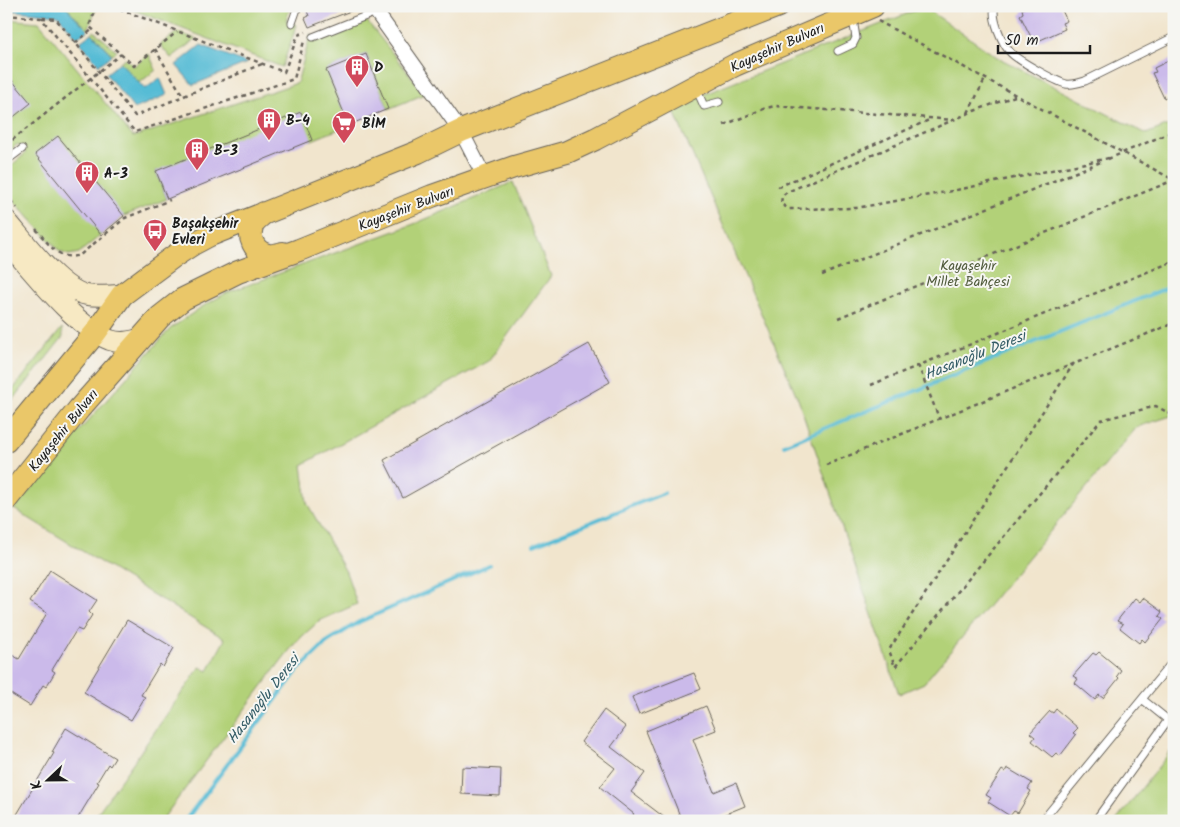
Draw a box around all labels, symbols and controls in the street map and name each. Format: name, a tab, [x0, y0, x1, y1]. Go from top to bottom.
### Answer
street label: Kayaşehir Bulvarı	[727, 17, 828, 79]
scale bar	[998, 22, 1090, 54]
text: 50 m	[1005, 29, 1039, 53]
building icon: D	[344, 54, 370, 88]
place label: D	[374, 57, 383, 79]
building icon: B-4	[256, 107, 282, 141]
place label: B-4	[286, 110, 310, 132]
supermarket icon: BİM	[331, 110, 357, 144]
place label: BİM	[362, 113, 386, 135]
building icon: B-3	[184, 137, 210, 171]
place label: B-3	[214, 140, 238, 162]
building icon: A-3	[74, 160, 100, 194]
place label: A-3	[104, 163, 128, 185]
street label: Kayaşehir Bulvarı	[355, 180, 458, 237]
place label: Başakşehir Evleri	[172, 213, 239, 251]
bus stop icon: Başakşehir Evleri	[142, 218, 168, 252]
park label: Kayaşehir Millet Bahçesi	[926, 255, 1010, 293]
water label: Hasanoğlu Deresi	[921, 323, 1033, 387]
street label: Kayaşehir Bulvarı	[23, 384, 104, 477]
water label: Hasanoğlu Deresi	[221, 647, 308, 749]
north arrow	[22, 754, 72, 804]
text: K	[25, 776, 49, 793]

